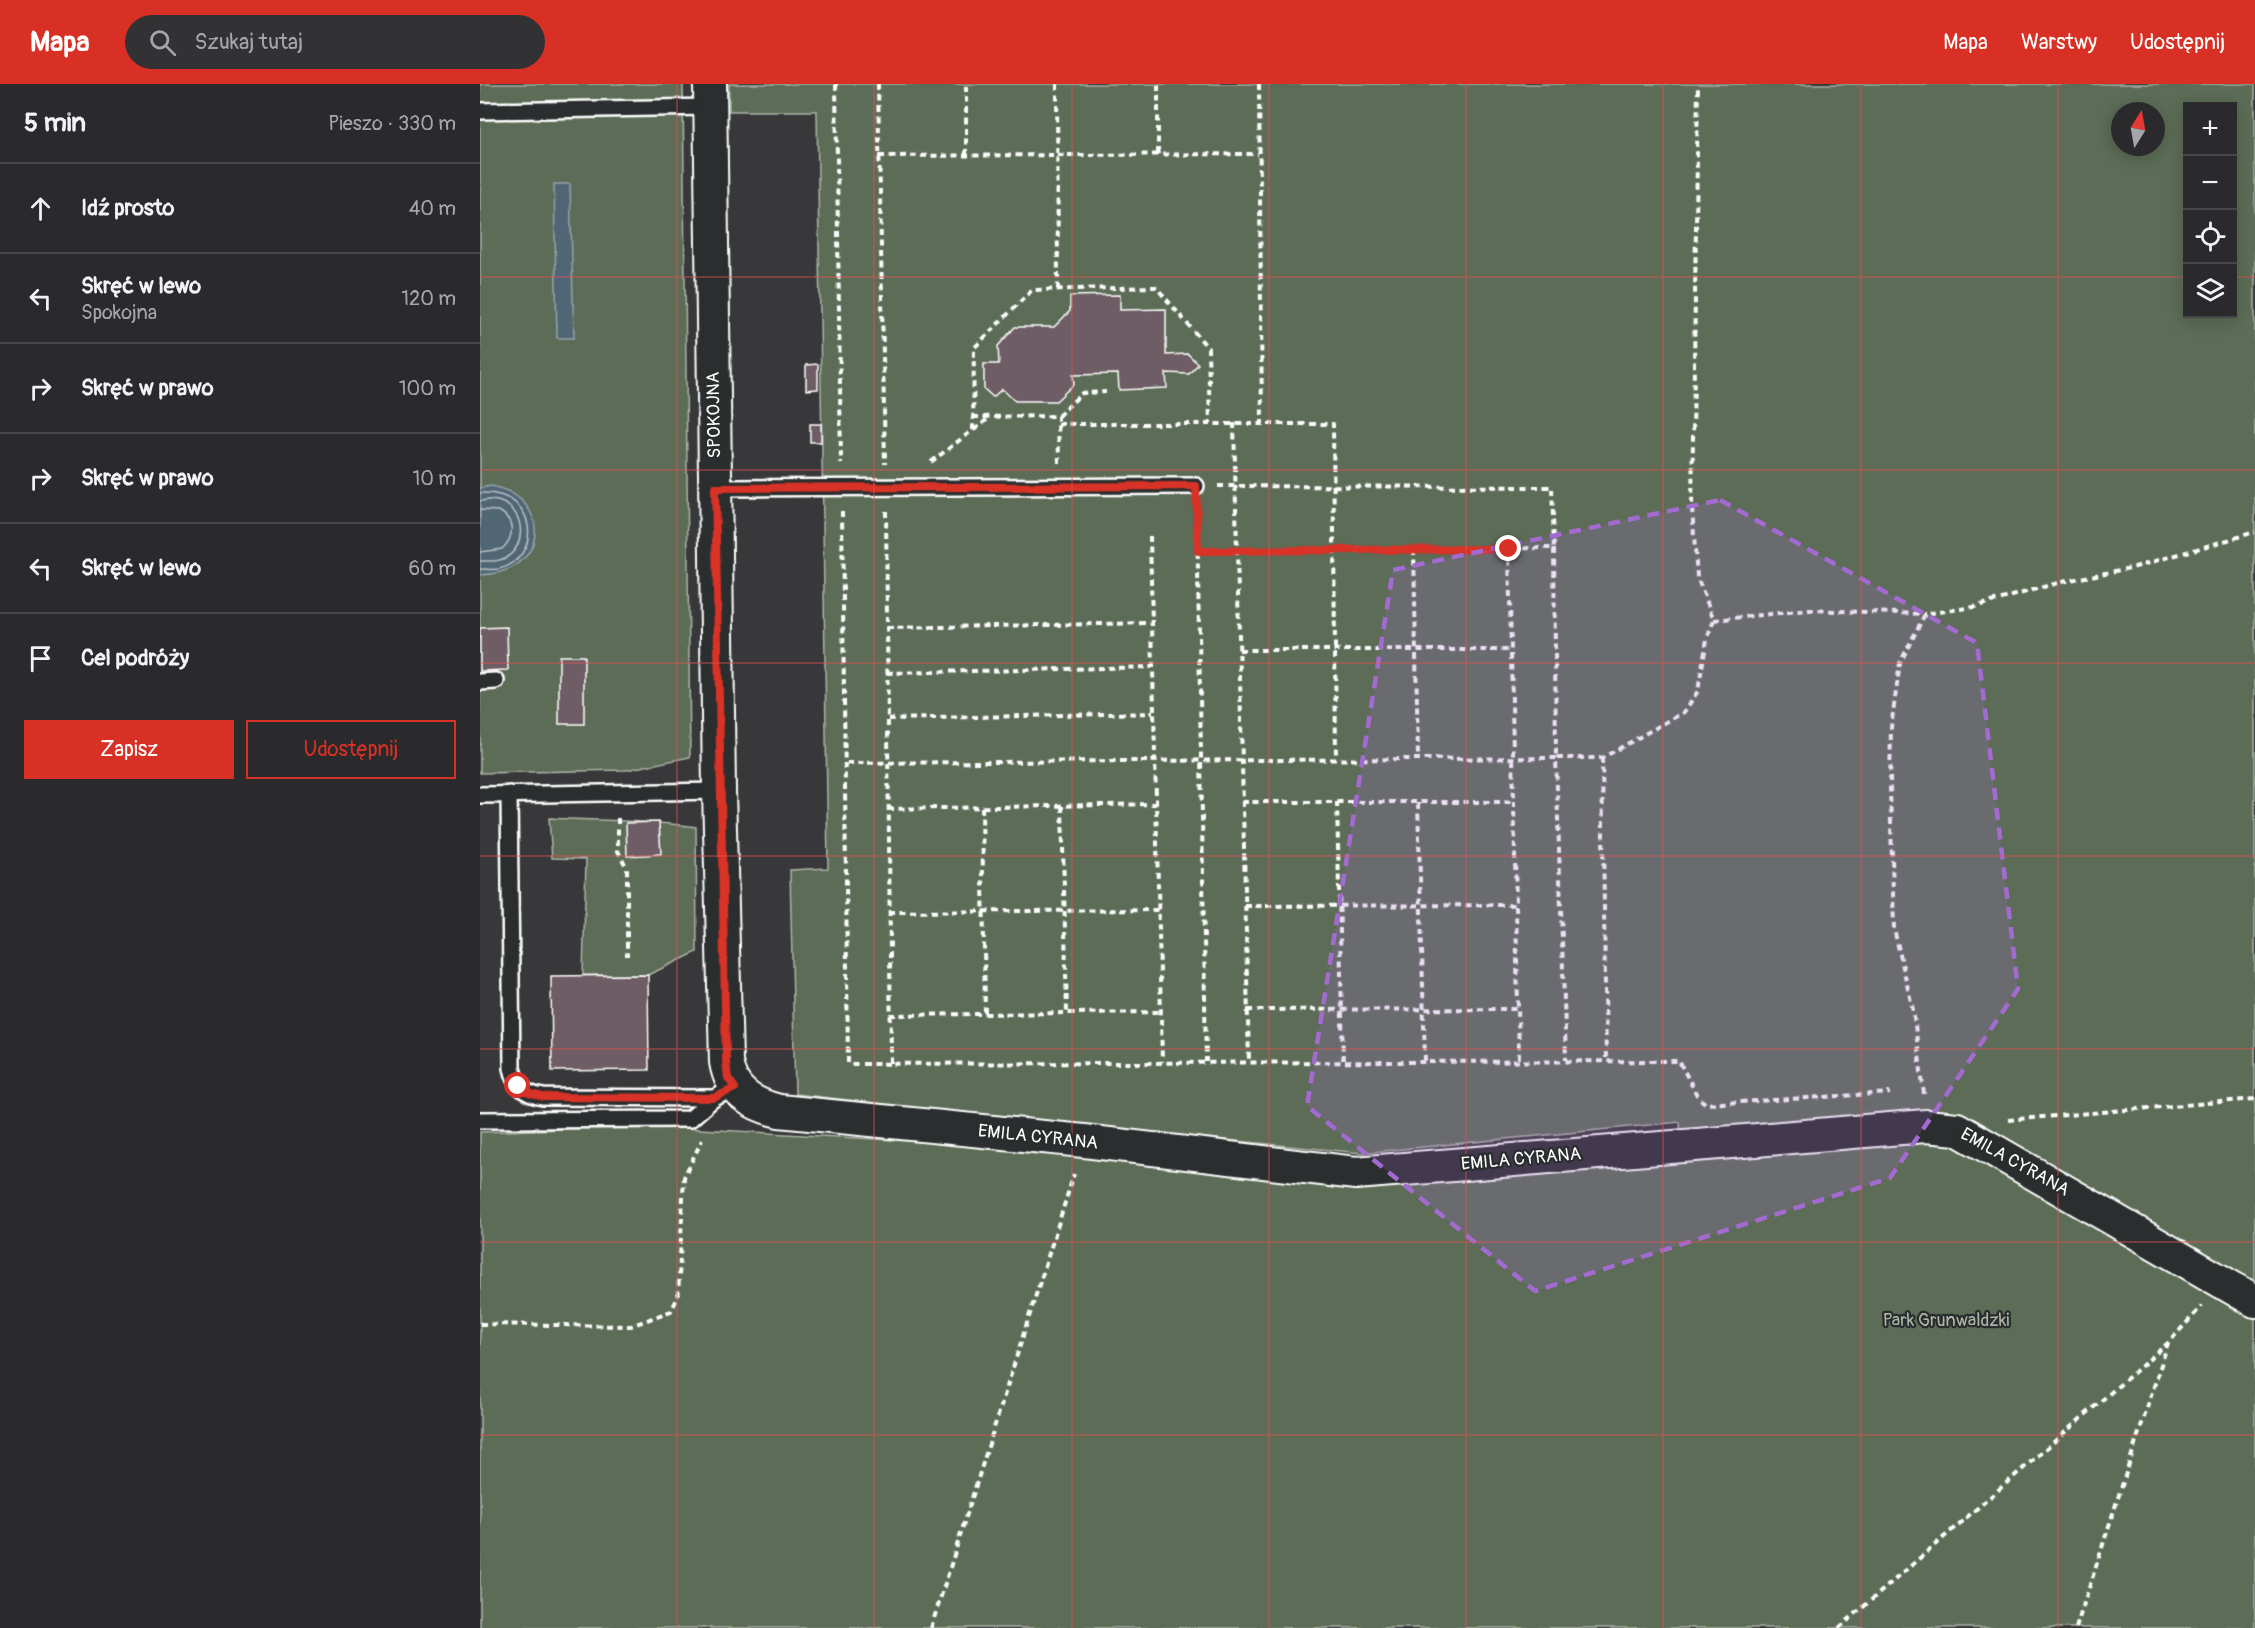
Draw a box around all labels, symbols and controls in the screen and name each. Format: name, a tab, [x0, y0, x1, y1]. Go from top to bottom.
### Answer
search box	[125, 15, 545, 69]
text: Mapa	[30, 25, 89, 60]
icon: search	[146, 26, 179, 59]
text: Szukaj tutaj	[194, 28, 303, 56]
text: Mapa	[1943, 29, 1988, 56]
text: Warstwy	[2021, 29, 2097, 56]
text: Udostępnij	[2130, 29, 2225, 56]
north arrow	[2111, 102, 2165, 156]
map controls	[2183, 102, 2237, 318]
button: +	[2183, 102, 2237, 156]
text: 5 min	[24, 107, 86, 139]
text: Pieszo · 330 m	[328, 111, 456, 136]
button: −	[2183, 156, 2237, 210]
icon: ahead	[24, 192, 57, 225]
text: Idź prosto	[81, 194, 174, 222]
text: 40 m	[409, 196, 456, 221]
button: locate	[2183, 210, 2237, 264]
button: layers	[2183, 264, 2237, 318]
text: Skręć w lewo	[81, 272, 201, 300]
icon: left	[24, 282, 57, 315]
text: 120 m	[401, 286, 456, 311]
text: Spokojna	[81, 300, 157, 325]
street label: SPOKOJNA	[702, 371, 726, 459]
icon: right	[24, 372, 57, 405]
text: Skręć w prawo	[81, 374, 214, 402]
text: 100 m	[399, 376, 456, 401]
icon: right	[24, 462, 57, 495]
text: Skręć w prawo	[81, 464, 214, 492]
text: 10 m	[412, 466, 456, 491]
route end	[1495, 535, 1521, 561]
icon: left	[24, 552, 57, 585]
text: Skręć w lewo	[81, 554, 201, 582]
text: 60 m	[409, 556, 456, 581]
icon: arrive	[24, 642, 57, 675]
text: Cel podróży	[81, 644, 189, 672]
button: Zapisz	[24, 720, 234, 779]
button: Udostępnij	[246, 720, 456, 779]
route start	[504, 1072, 530, 1098]
street label: EMILA CYRANA	[977, 1119, 1100, 1155]
street label: EMILA CYRANA	[1957, 1123, 2074, 1201]
street label: EMILA CYRANA	[1460, 1142, 1582, 1176]
park label: Park Grunwaldzki	[1883, 1309, 2009, 1332]

